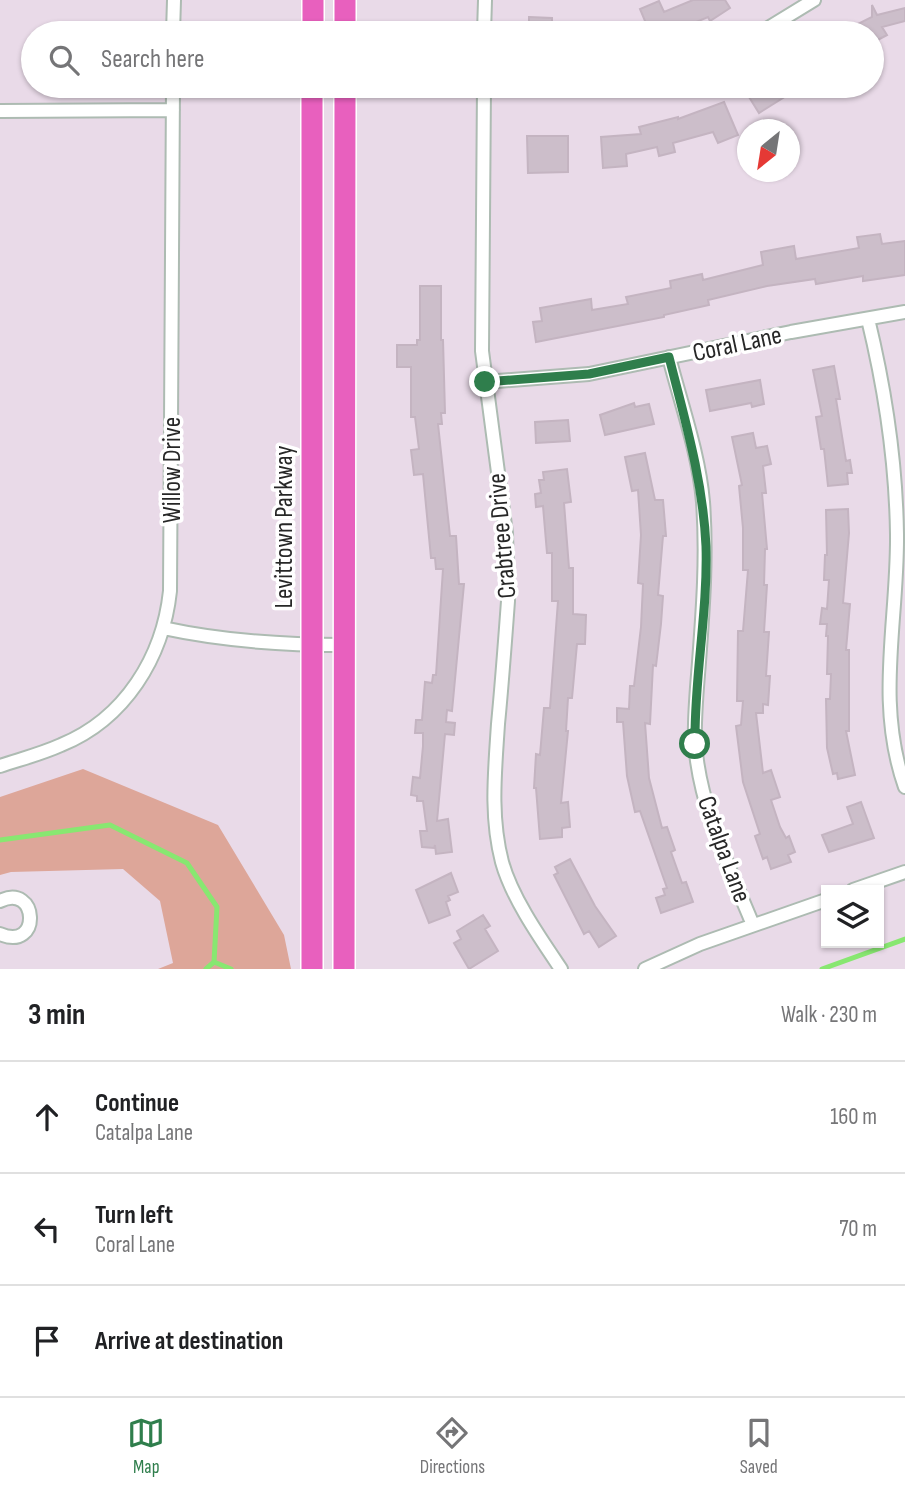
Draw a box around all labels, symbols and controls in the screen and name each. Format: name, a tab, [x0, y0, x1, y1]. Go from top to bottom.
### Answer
search box	[21, 21, 884, 98]
icon: search	[45, 41, 83, 79]
text: Search here	[101, 44, 204, 75]
north arrow	[737, 119, 800, 182]
street label: Coral Lane	[690, 320, 785, 369]
route end	[469, 366, 500, 397]
street label: Willow Drive	[157, 417, 188, 523]
street label: Levittown Parkway	[269, 446, 300, 608]
street label: Crabtree Drive	[482, 472, 523, 600]
route start	[679, 728, 710, 759]
street label: Catalpa Lane	[690, 792, 757, 907]
map controls	[821, 885, 884, 948]
button: layers	[821, 885, 884, 948]
text: 3 min	[28, 997, 85, 1033]
text: Walk · 230 m	[781, 1001, 877, 1029]
text: Continue	[95, 1088, 179, 1119]
icon: ahead	[28, 1098, 66, 1136]
text: 160 m	[830, 1103, 877, 1131]
text: Catalpa Lane	[95, 1119, 193, 1147]
text: Turn left	[95, 1200, 173, 1231]
icon: left	[28, 1210, 66, 1248]
text: 70 m	[839, 1215, 877, 1243]
text: Coral Lane	[95, 1231, 175, 1259]
icon: arrive	[28, 1322, 66, 1360]
text: Arrive at destination	[95, 1326, 283, 1357]
tab: Map	[127, 1414, 165, 1479]
tab: Directions	[420, 1414, 485, 1479]
tab: Saved	[740, 1414, 778, 1479]

